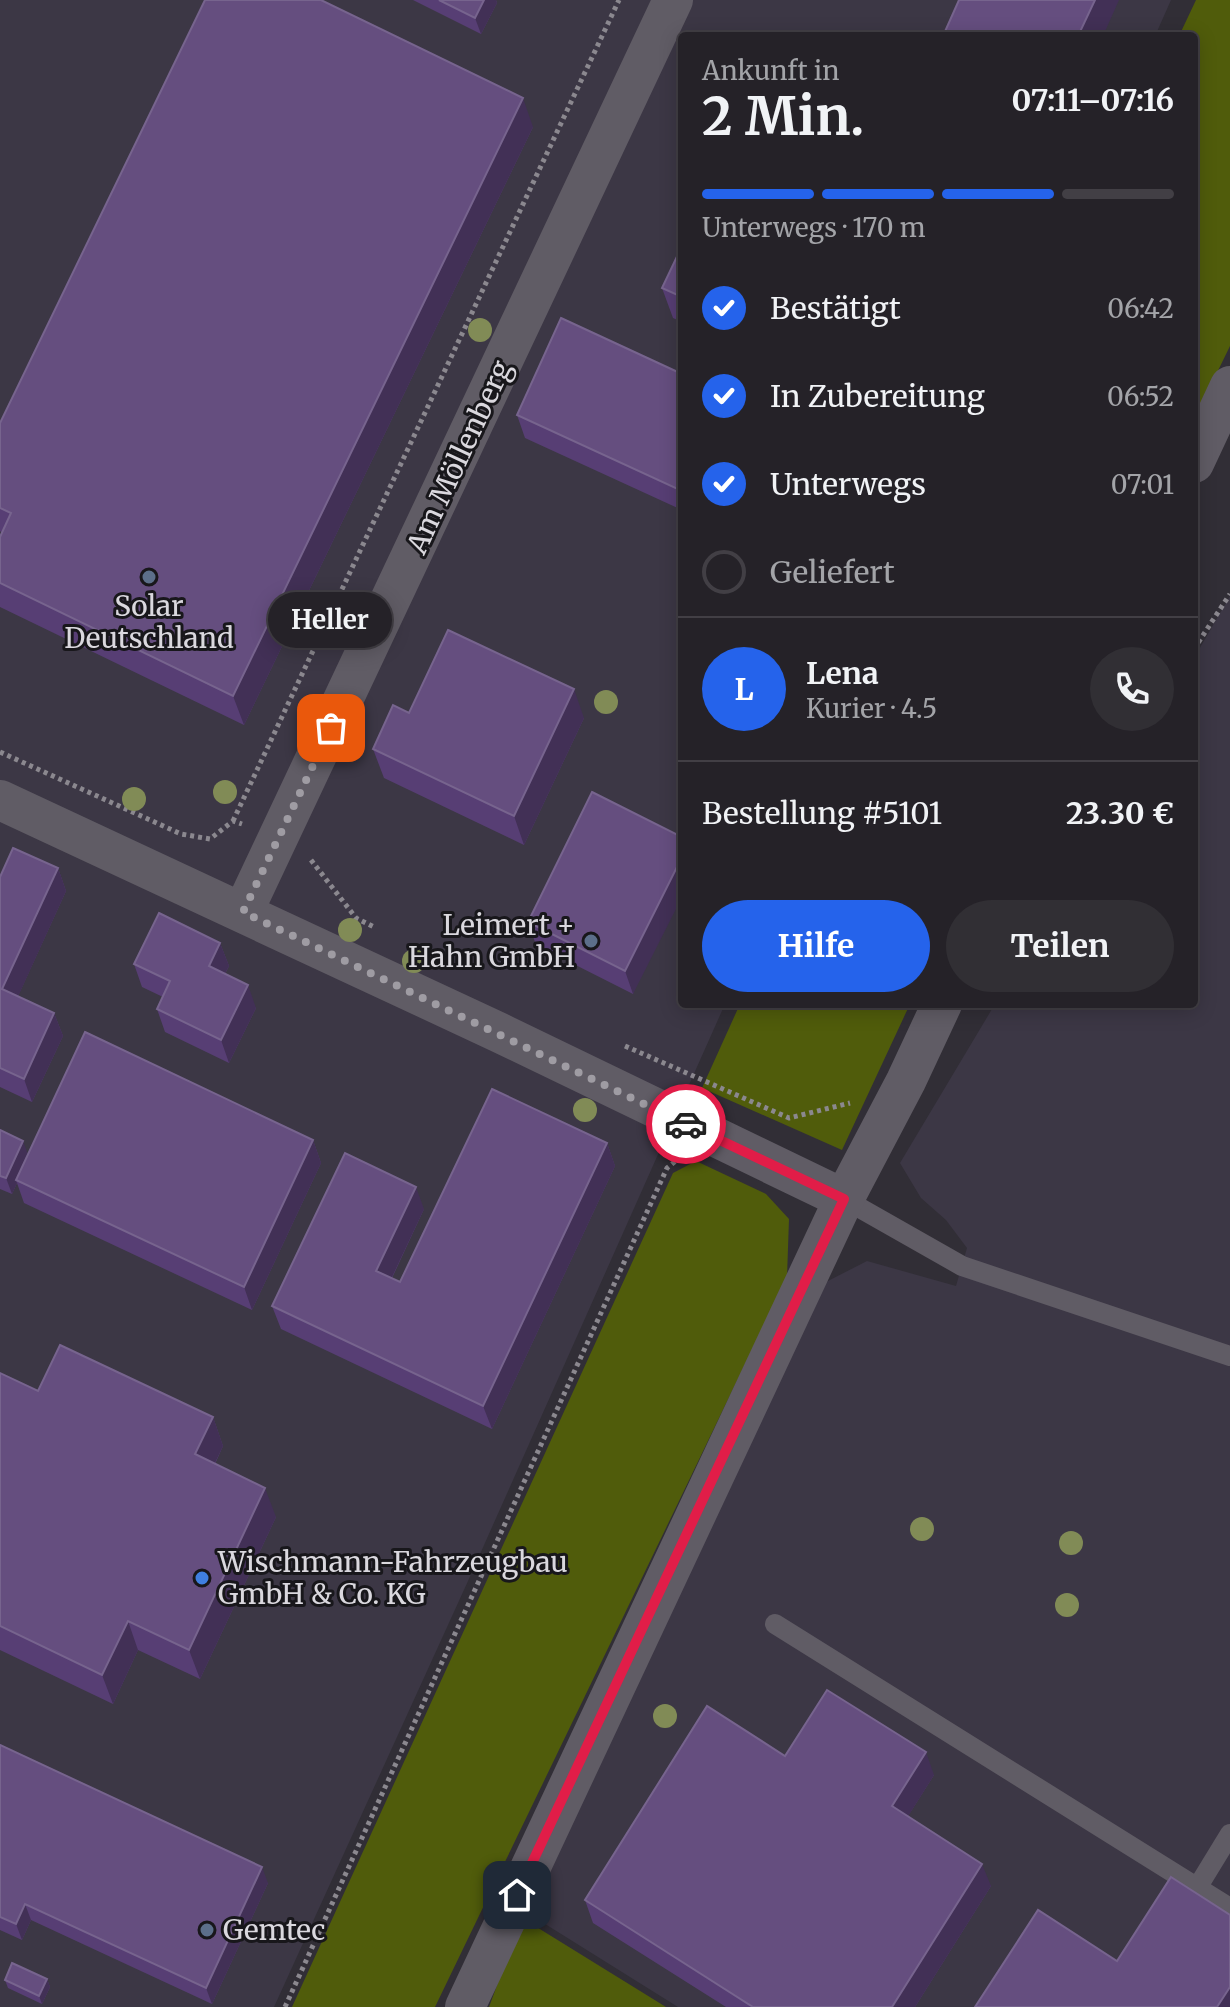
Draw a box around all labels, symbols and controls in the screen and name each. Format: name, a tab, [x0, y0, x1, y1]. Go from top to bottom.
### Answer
text: Ankunft in	[702, 54, 839, 87]
text: 07:11–07:16	[1012, 81, 1174, 119]
text: 2 Min.	[702, 84, 864, 149]
text: Unterwegs · 170 m	[702, 211, 925, 244]
icon: check	[702, 286, 746, 330]
text: Bestätigt	[770, 289, 901, 327]
text: 06:42	[1107, 292, 1174, 325]
street label: Am Möllenberg	[398, 355, 520, 560]
icon: check	[702, 374, 746, 418]
text: In Zubereitung	[770, 377, 985, 415]
text: 06:52	[1107, 380, 1174, 413]
icon: check	[702, 462, 746, 506]
text: Unterwegs	[770, 465, 926, 503]
text: 07:01	[1111, 468, 1174, 501]
text: Geliefert	[770, 553, 895, 591]
marker: Solar Deutschland	[140, 568, 158, 586]
place label: Solar Deutschland	[64, 588, 234, 656]
callout: Heller	[269, 592, 393, 648]
text: Heller	[291, 603, 369, 636]
button: phone	[1090, 647, 1174, 731]
text: Lena	[806, 654, 879, 692]
text: L	[734, 670, 754, 708]
text: Kurier · 4.5	[806, 692, 937, 725]
pin	[297, 694, 365, 762]
icon: bag	[309, 706, 353, 750]
text: Bestellung #5101	[702, 794, 942, 832]
text: 23.30 €	[1066, 794, 1174, 832]
button: Hilfe	[702, 900, 930, 992]
button: Teilen	[946, 900, 1174, 992]
place label: Leimert + Hahn GmbH	[408, 907, 575, 975]
marker: Leimert + Hahn GmbH	[582, 932, 600, 950]
courier	[646, 1084, 726, 1164]
icon: car	[664, 1102, 708, 1146]
place label: Wischmann-Fahrzeugbau GmbH & Co. KG	[217, 1544, 568, 1612]
marker: Wischmann-Fahrzeugbau GmbH & Co. KG	[193, 1569, 211, 1587]
pin	[483, 1861, 551, 1929]
icon: home	[495, 1873, 539, 1917]
place label: Gemtec	[223, 1912, 326, 1948]
marker: Gemtec	[198, 1921, 216, 1939]

